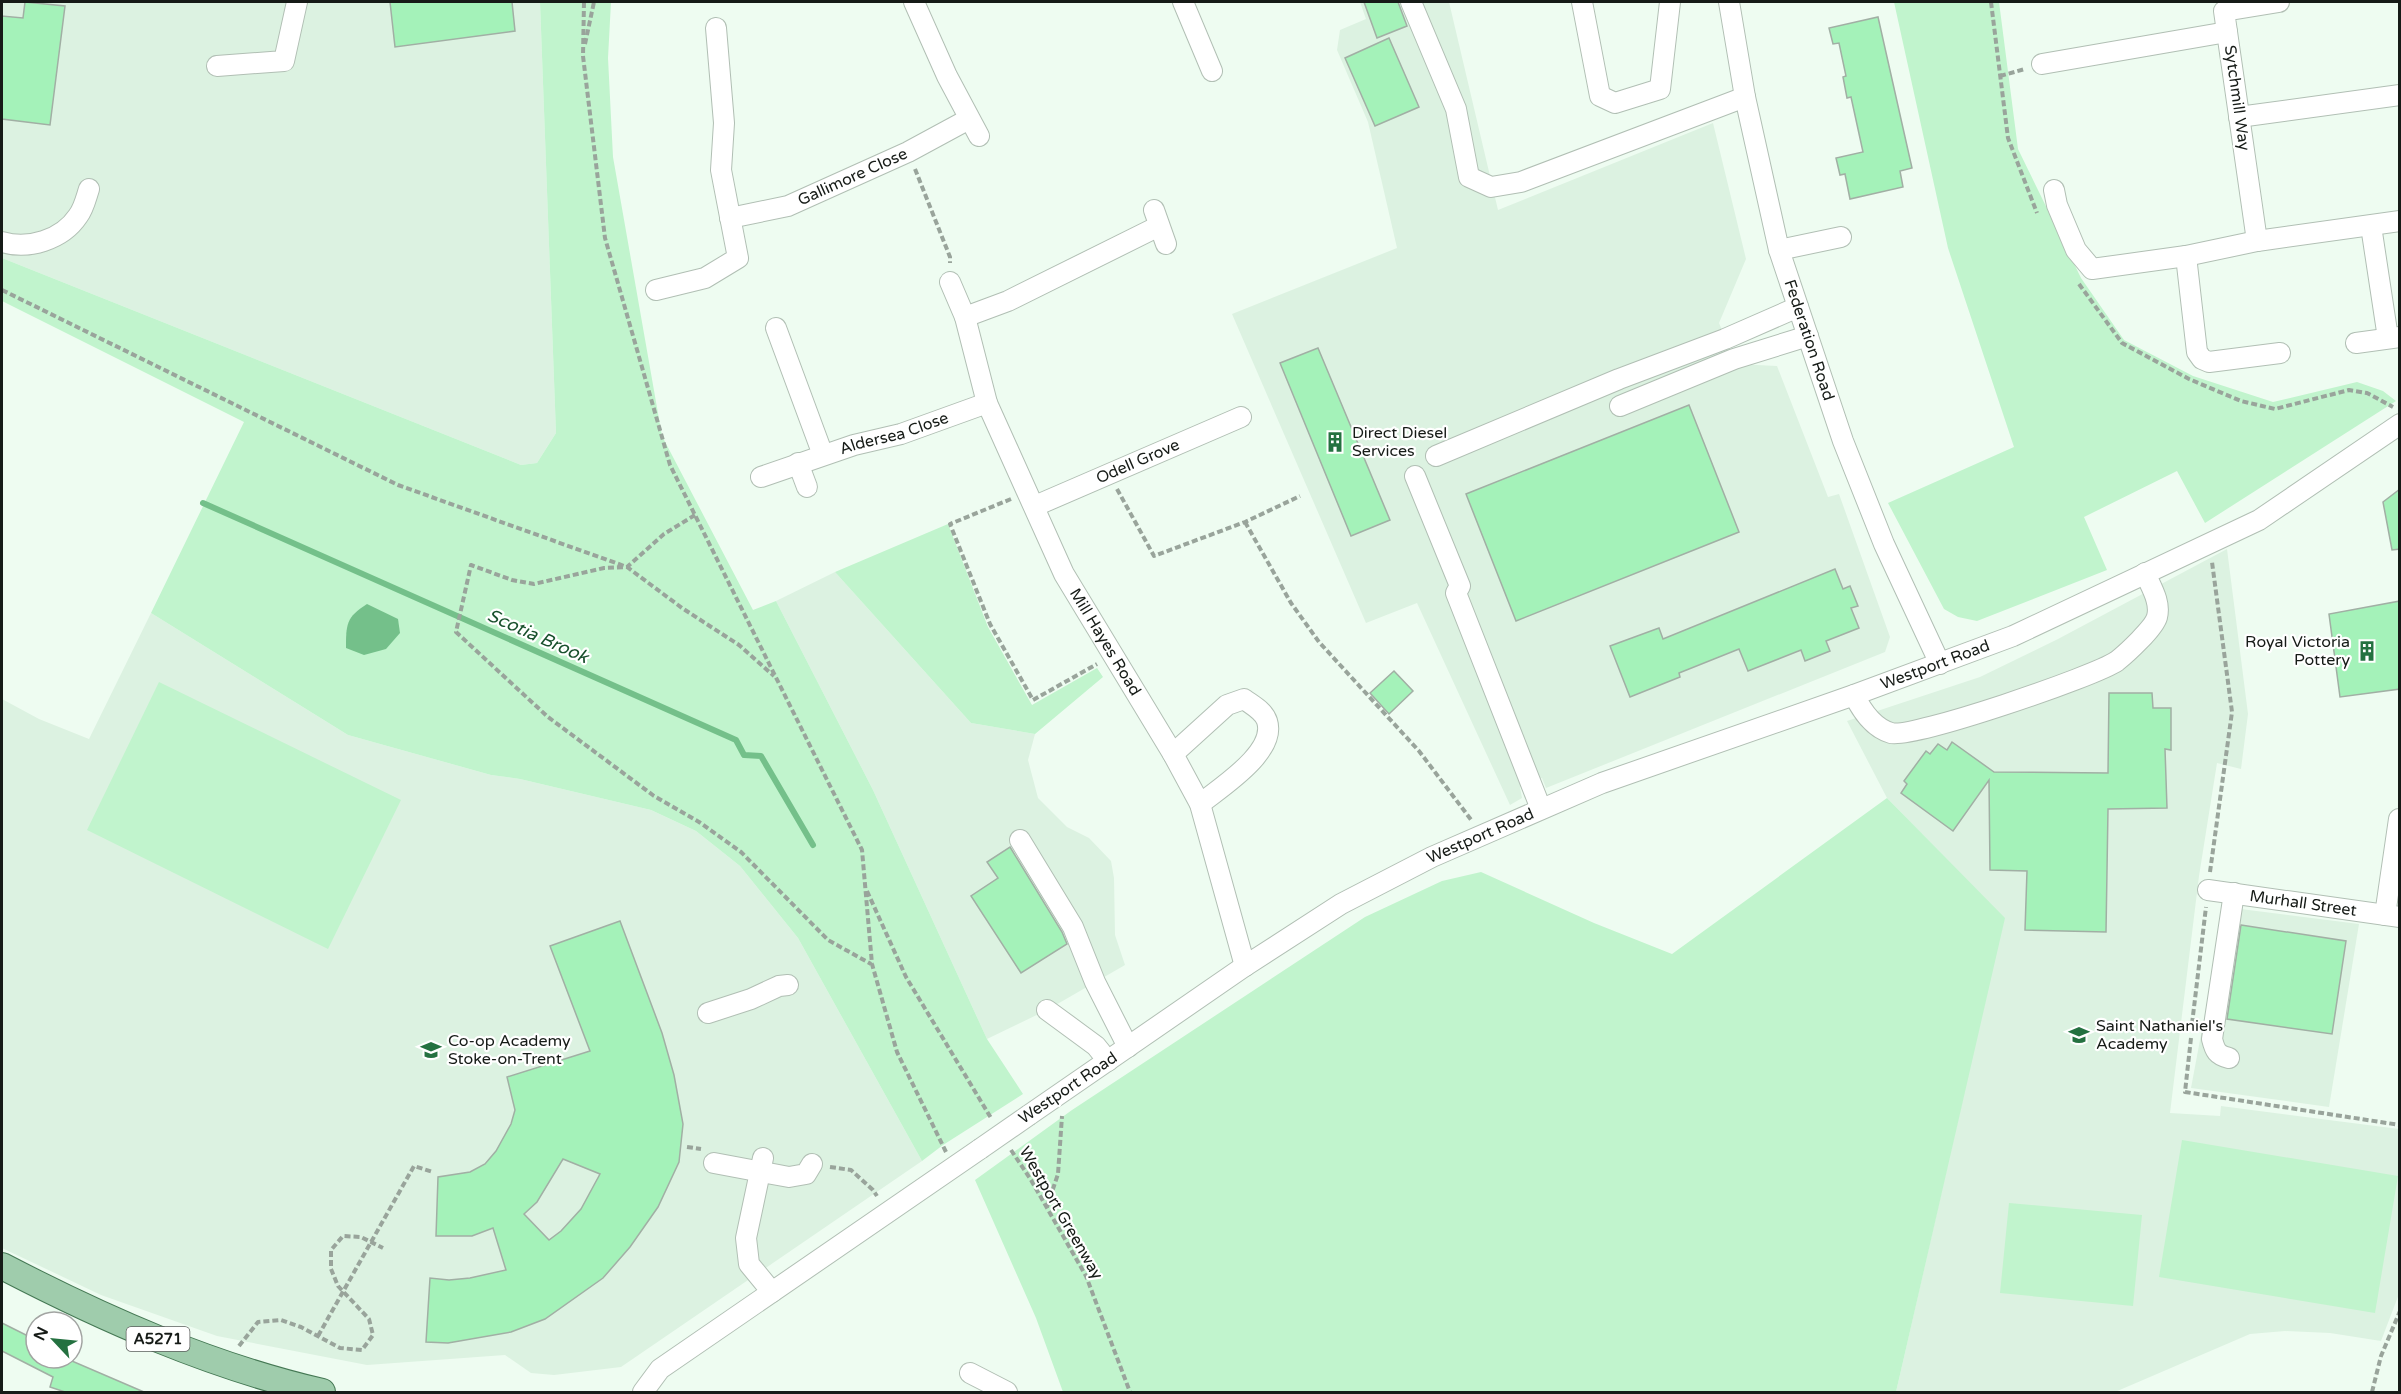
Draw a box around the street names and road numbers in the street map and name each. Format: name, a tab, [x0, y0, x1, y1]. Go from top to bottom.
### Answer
street label: Sytchmill Way	[2220, 44, 2254, 152]
street label: Gallimore Close	[795, 144, 911, 210]
street label: Federation Road	[1780, 277, 1839, 403]
street label: Aldersea Close	[837, 408, 951, 459]
street label: Odell Grove	[1093, 435, 1183, 488]
street label: Mill Hayes Road	[1065, 585, 1145, 699]
street label: Westport Road	[1878, 636, 1992, 694]
street label: Westport Road	[1424, 804, 1537, 868]
street label: Murhall Street	[2248, 886, 2358, 921]
street label: Westport Road	[1015, 1048, 1121, 1128]
street label: Westport Greenway	[1015, 1143, 1107, 1283]
road number: A5271	[126, 1327, 190, 1351]

